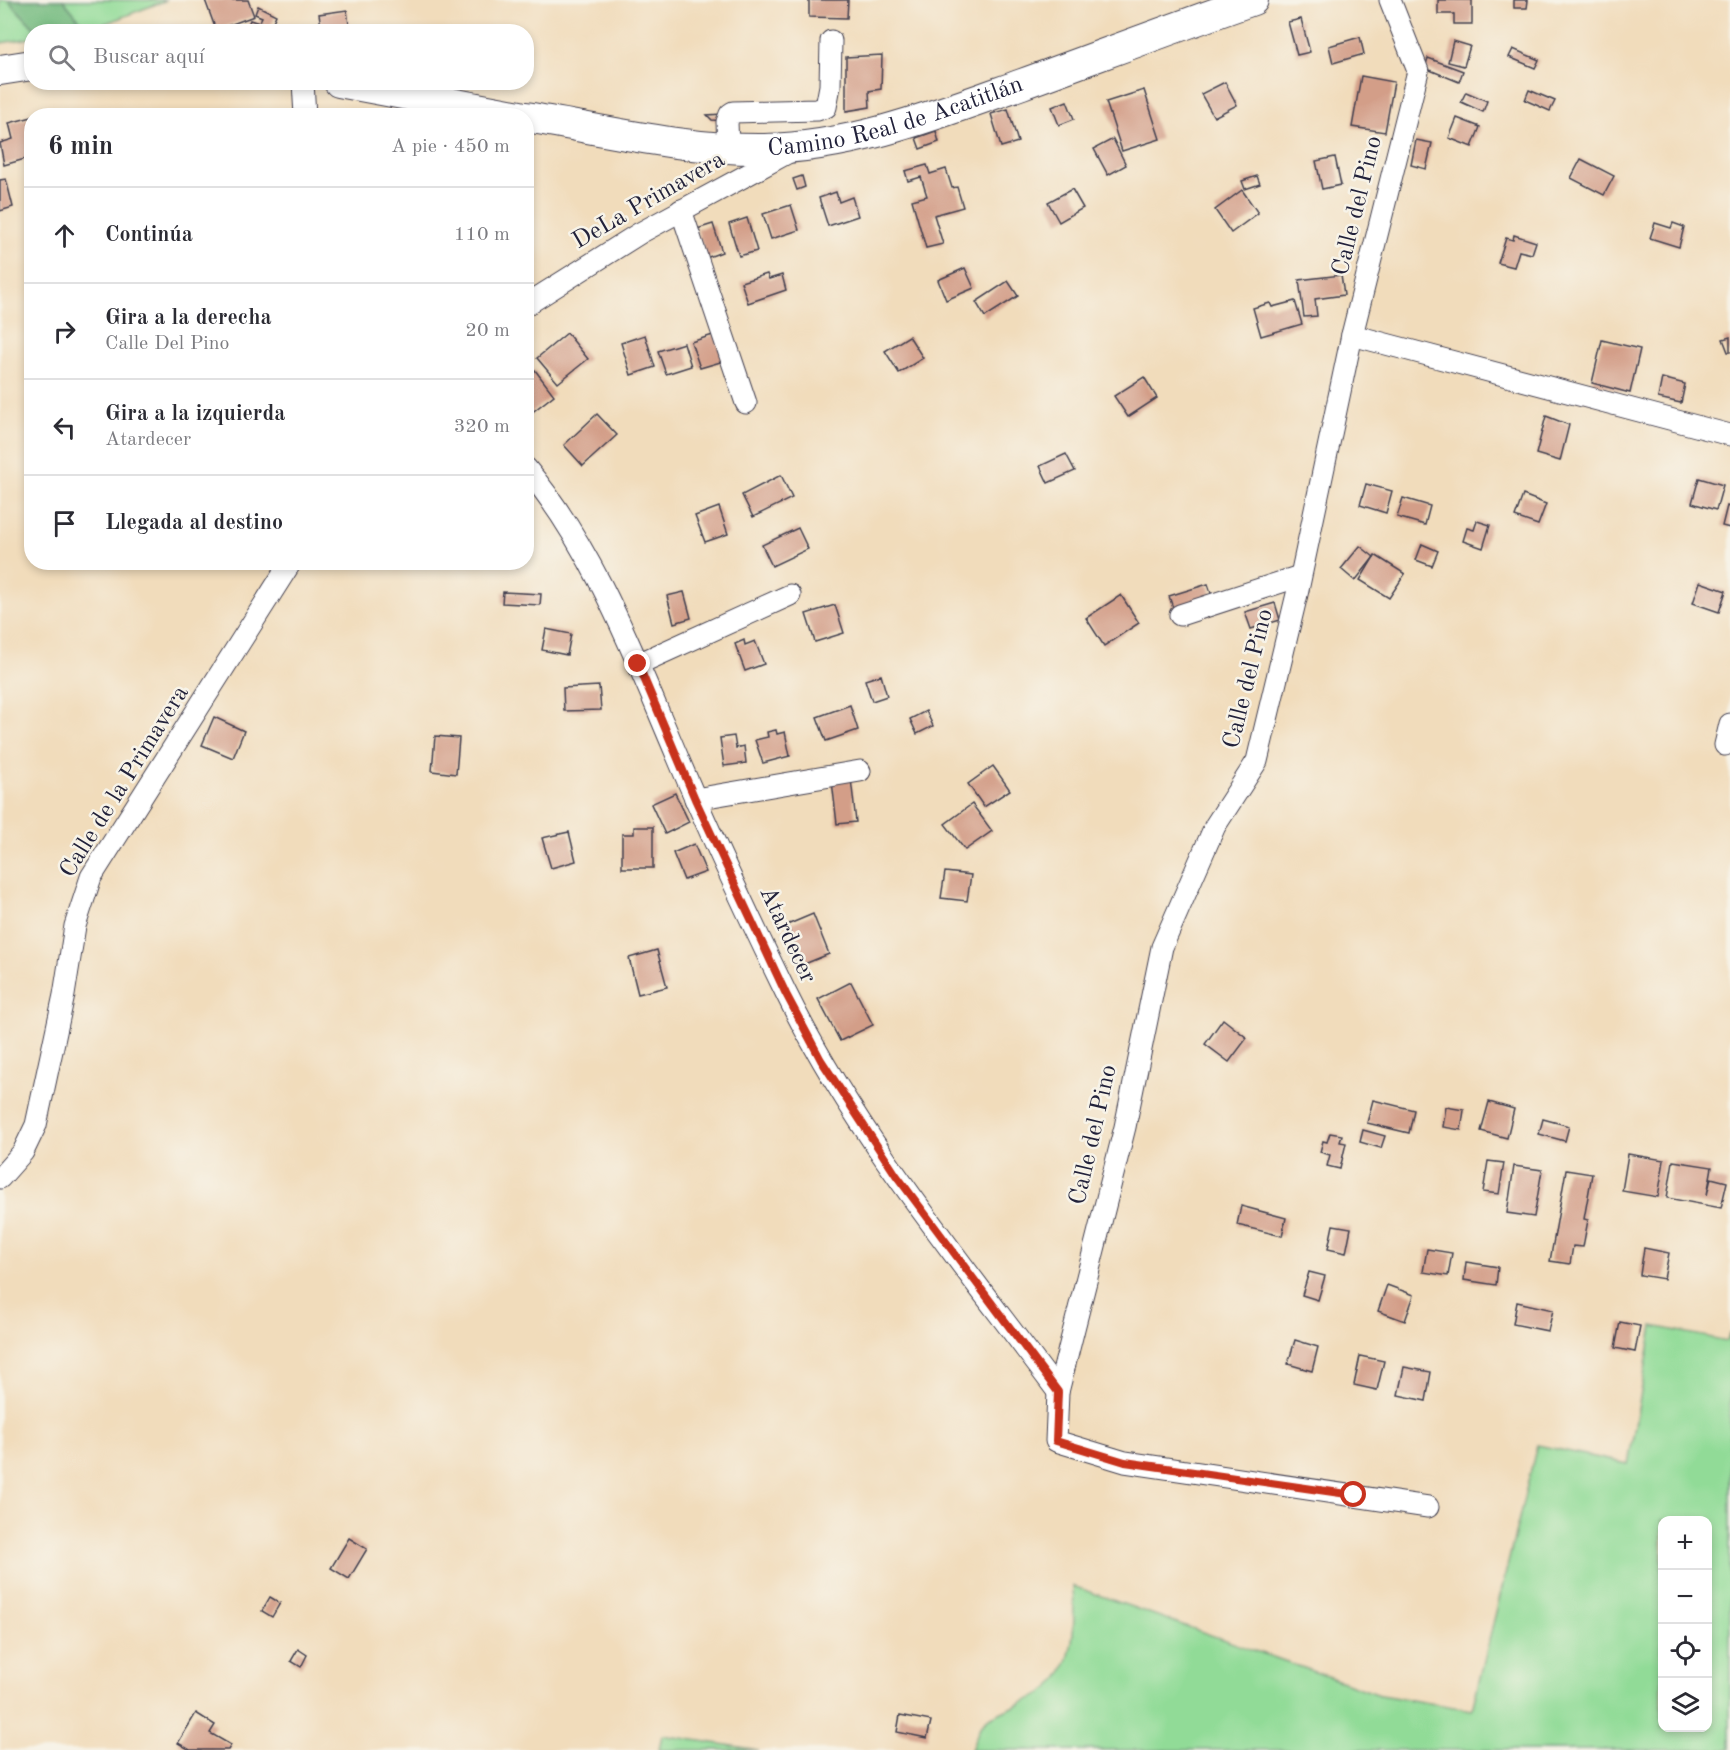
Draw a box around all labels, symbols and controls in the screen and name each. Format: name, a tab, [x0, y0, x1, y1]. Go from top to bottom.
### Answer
search box	[24, 24, 534, 90]
icon: search	[45, 41, 78, 74]
text: Buscar aquí	[93, 46, 205, 68]
street label: Camino Real de Acatitlán	[767, 73, 1026, 161]
text: 6 min	[48, 134, 113, 160]
street label: Calle del Pino	[1329, 134, 1387, 278]
text: A pie · 450 m	[391, 137, 510, 157]
street label: DeLa Primavera	[569, 148, 729, 254]
icon: ahead	[48, 219, 81, 252]
text: Continúa	[105, 224, 193, 246]
text: 110 m	[454, 225, 510, 245]
text: Gira a la derecha	[105, 307, 272, 329]
icon: right	[48, 315, 81, 348]
text: 20 m	[465, 321, 510, 341]
text: Calle Del Pino	[105, 334, 229, 354]
text: Gira a la izquierda	[105, 403, 285, 425]
icon: left	[48, 411, 81, 444]
text: 320 m	[454, 417, 510, 437]
text: Atardecer	[105, 430, 191, 450]
icon: arrive	[48, 507, 81, 540]
text: Llegada al destino	[105, 512, 283, 534]
street label: Calle del Pino	[1220, 607, 1278, 751]
route end	[624, 650, 650, 676]
street label: Calle de la Primavera	[56, 682, 194, 882]
street label: Atardecer	[754, 883, 820, 987]
street label: Calle del Pino	[1066, 1063, 1122, 1207]
route start	[1340, 1481, 1366, 1507]
map controls	[1658, 1516, 1712, 1732]
button: +	[1658, 1516, 1712, 1570]
button: −	[1658, 1570, 1712, 1624]
button: locate	[1658, 1624, 1712, 1678]
button: layers	[1658, 1678, 1712, 1732]

